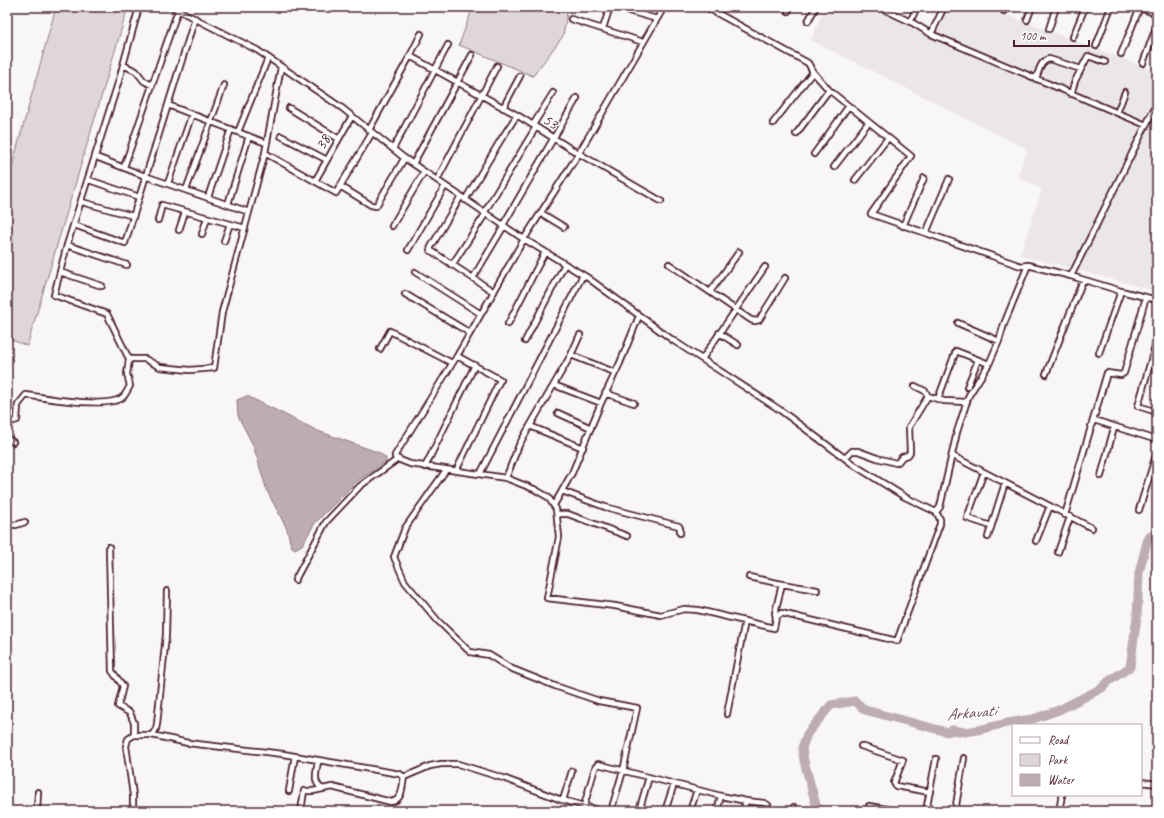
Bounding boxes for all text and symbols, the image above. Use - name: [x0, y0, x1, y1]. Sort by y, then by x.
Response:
- scale bar: [1014, 22, 1089, 48]
- text: 100 m: [1020, 28, 1047, 44]
- street label: 53: [539, 110, 563, 135]
- street label: 38: [311, 130, 336, 154]
- water label: Arkavati: [946, 699, 1001, 725]
- legend: [1012, 724, 1142, 796]
- text: Road: [1048, 732, 1070, 748]
- text: Park: [1048, 752, 1069, 768]
- text: Water: [1048, 772, 1076, 788]

